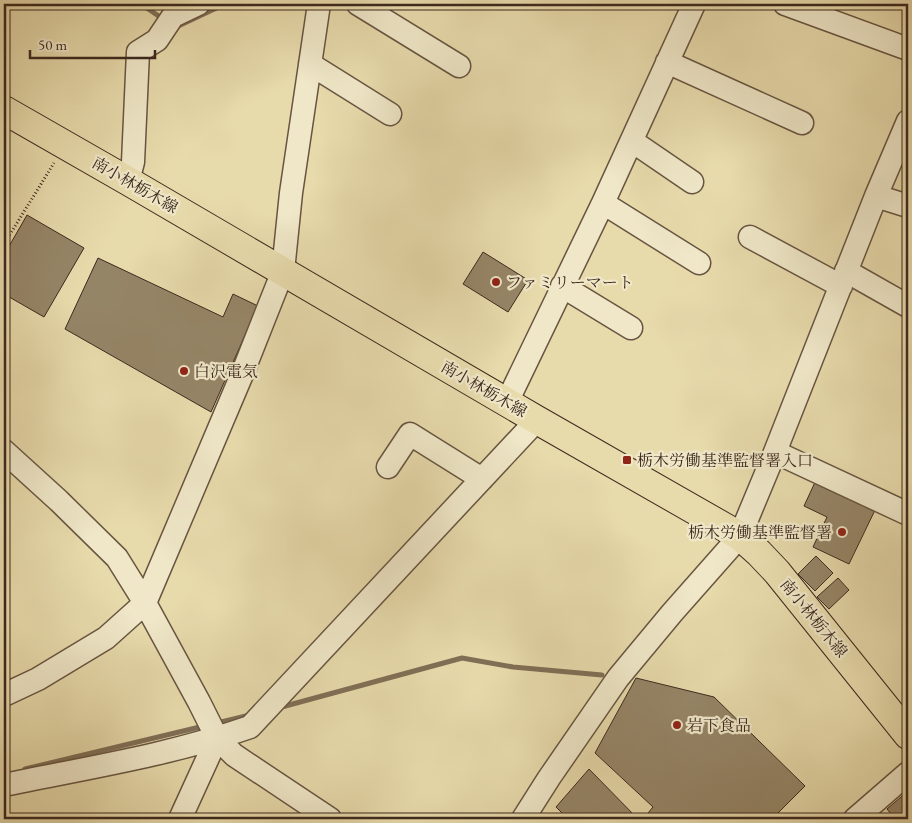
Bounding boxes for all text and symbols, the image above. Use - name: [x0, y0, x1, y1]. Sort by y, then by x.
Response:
- scale bar: [30, 28, 155, 60]
- text: 50 m: [38, 35, 67, 54]
- street label: 南小林栃木線: [88, 152, 182, 218]
- place label: ファミリーマート: [506, 272, 634, 293]
- marker: ファミリーマート: [490, 276, 502, 288]
- street label: 南小林栃木線: [437, 356, 531, 422]
- place label: 白沢電気: [194, 361, 258, 382]
- marker: 白沢電気: [178, 365, 190, 377]
- place label: 栃木労働基準監督署入口: [637, 450, 813, 471]
- marker: 栃木労働基準監督署入口: [621, 454, 633, 466]
- place label: 栃木労働基準監督署: [688, 522, 832, 543]
- marker: 栃木労働基準監督署: [836, 526, 848, 538]
- street label: 南小林栃木線: [776, 574, 852, 662]
- place label: 岩下食品: [687, 715, 751, 736]
- marker: 岩下食品: [671, 719, 683, 731]

